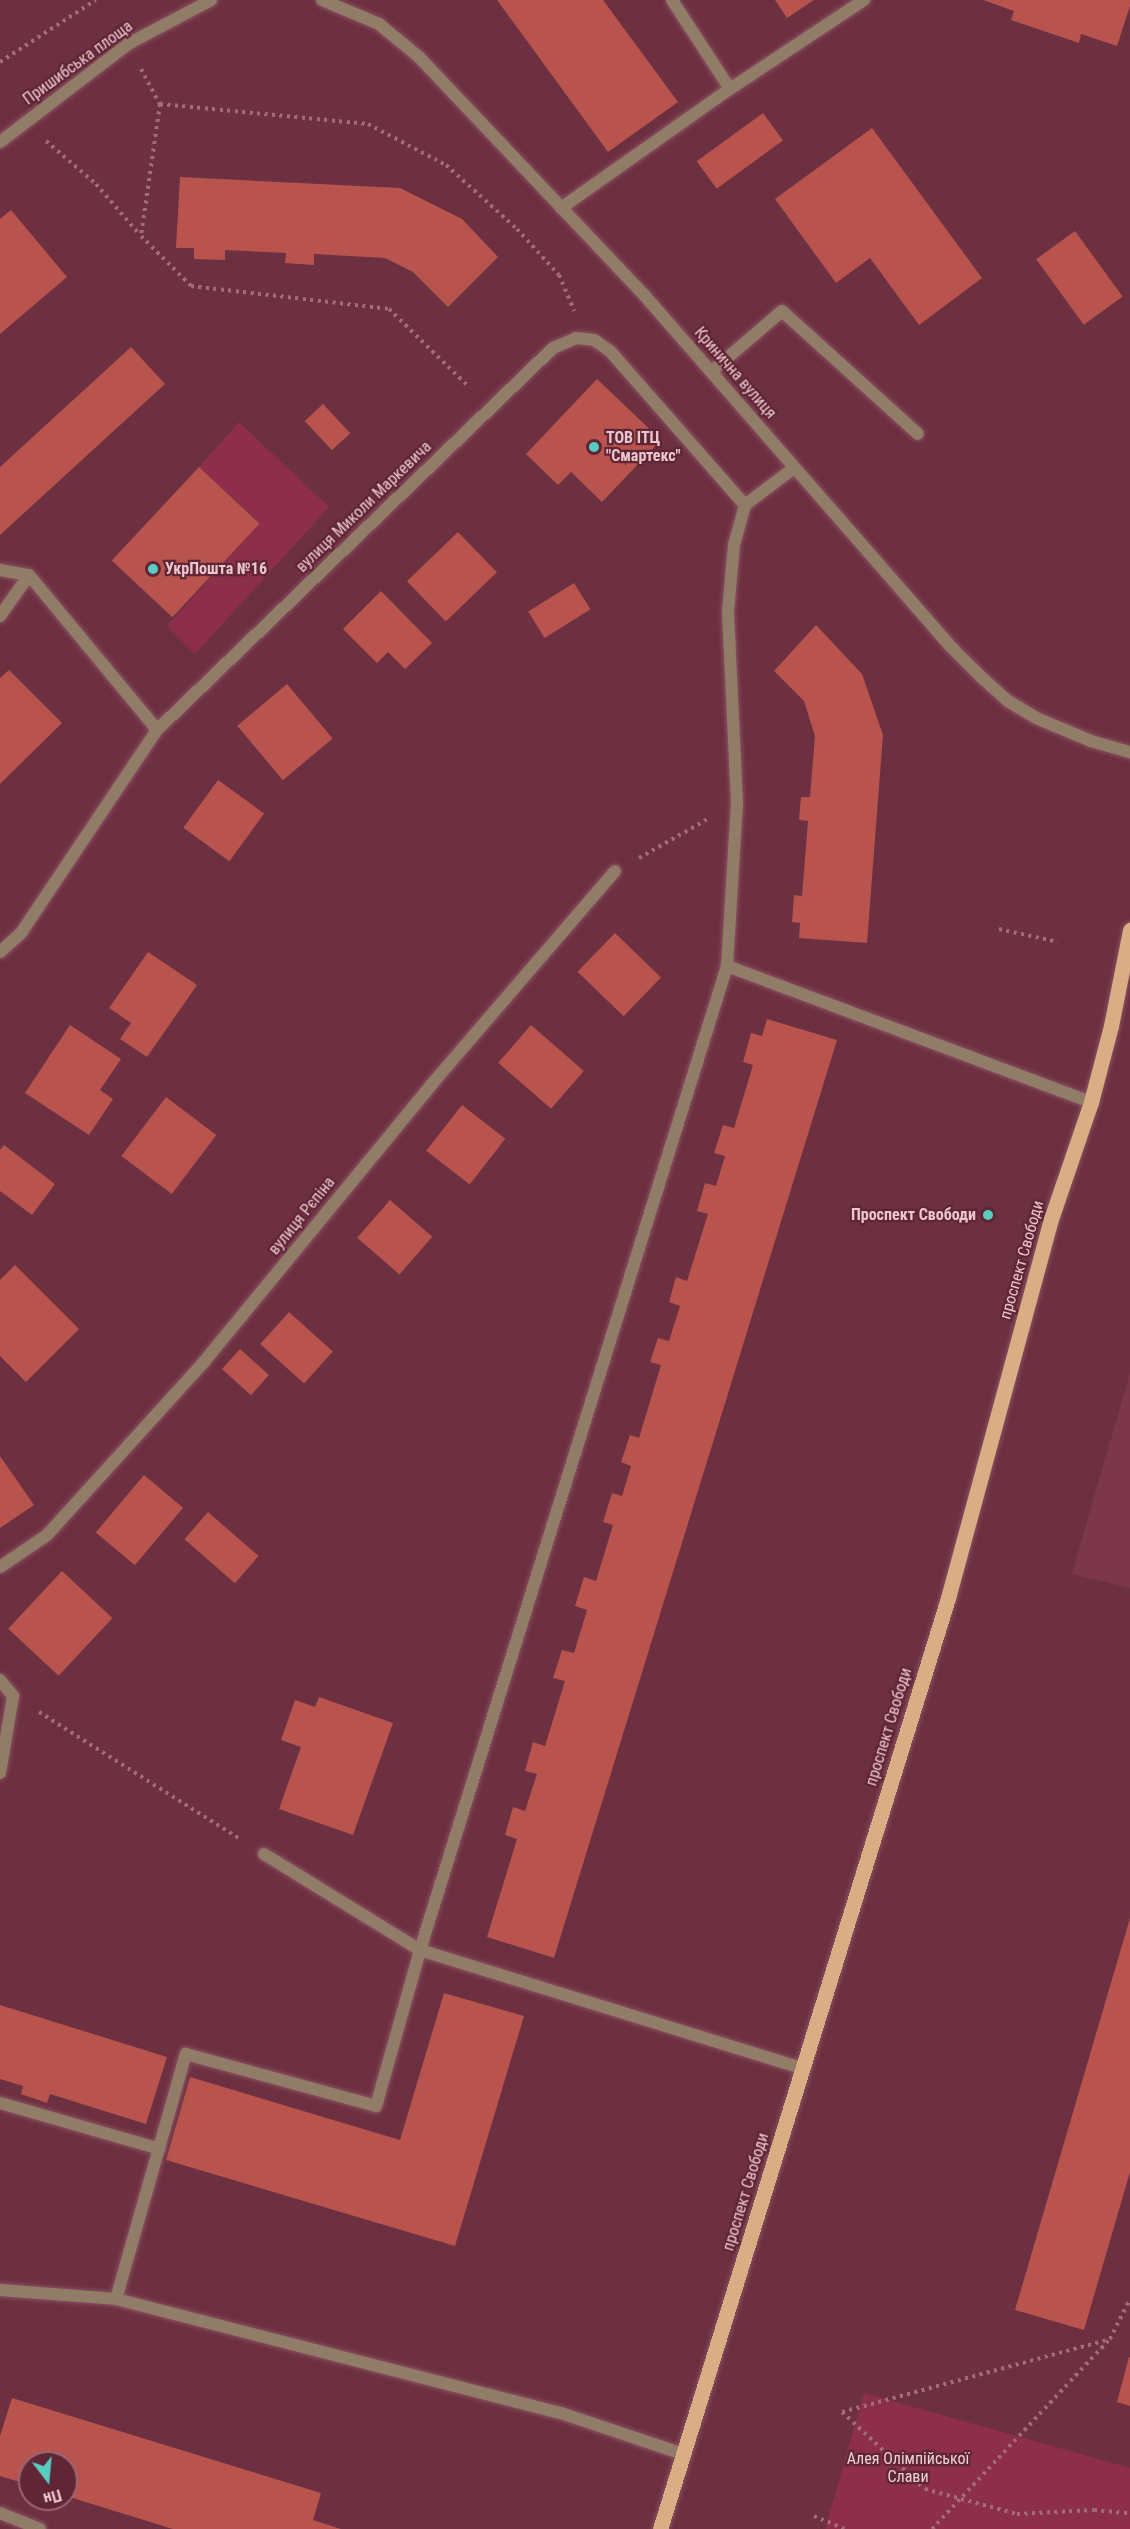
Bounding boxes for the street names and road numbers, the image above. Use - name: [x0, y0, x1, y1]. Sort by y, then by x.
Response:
- street label: Пришибська площа: [19, 17, 137, 109]
- street label: Кринична вулиця: [690, 323, 780, 423]
- street label: вулиця Миколи Маркевича: [292, 437, 436, 577]
- street label: вулиця Рєпіна: [265, 1173, 339, 1259]
- street label: проспект Свободи: [996, 1199, 1048, 1321]
- street label: проспект Свободи: [862, 1666, 916, 1788]
- street label: проспект Свободи: [719, 2131, 773, 2253]

